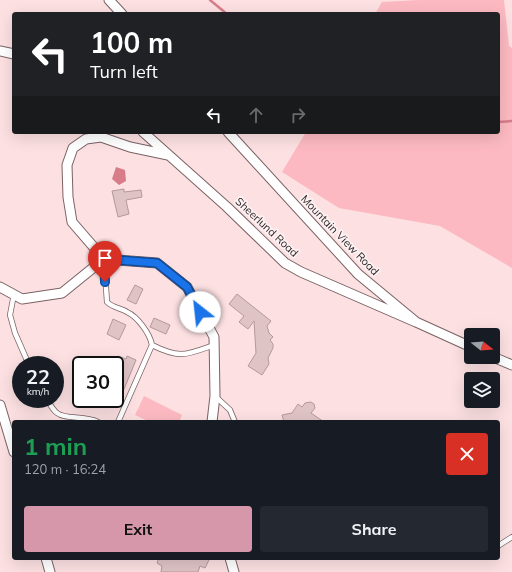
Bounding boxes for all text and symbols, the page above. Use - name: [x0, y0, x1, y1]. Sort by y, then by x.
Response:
- text: 100 m: [90, 25, 173, 60]
- icon: left: [24, 28, 76, 80]
- text: Turn left: [90, 60, 158, 83]
- icon: left: [203, 104, 225, 126]
- icon: ahead: [245, 104, 267, 126]
- icon: right: [287, 104, 309, 126]
- street label: Mountain View Road: [298, 192, 382, 278]
- street label: Sheerlund Road: [233, 194, 301, 260]
- pin: [88, 241, 122, 282]
- icon: arrive: [94, 247, 116, 269]
- position arrow: [179, 291, 221, 333]
- north arrow: [464, 328, 500, 364]
- map controls: [464, 328, 500, 408]
- speed limit sign: 30: [72, 356, 124, 408]
- text: 22: [26, 364, 50, 389]
- button: layers: [464, 372, 500, 408]
- text: km/h: [27, 385, 49, 398]
- text: 1 min: [24, 431, 87, 461]
- button: close: [446, 433, 488, 475]
- text: 120 m · 16:24: [24, 461, 106, 477]
- button: Exit: [24, 506, 252, 552]
- button: Share: [260, 506, 488, 552]

